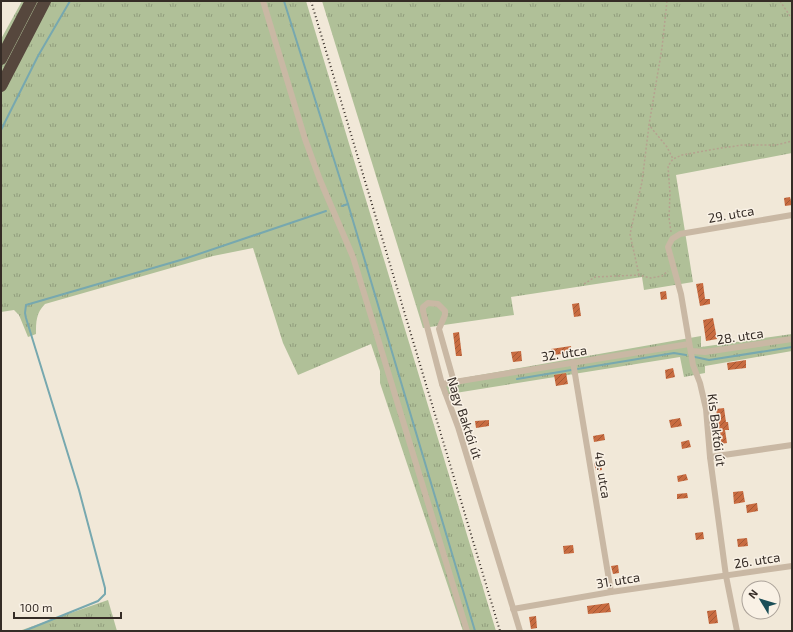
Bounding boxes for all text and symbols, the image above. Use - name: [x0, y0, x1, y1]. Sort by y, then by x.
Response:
- street label: 29. utca: [707, 202, 755, 226]
- street label: 28. utca: [716, 324, 764, 348]
- street label: 32. utca: [540, 341, 588, 365]
- street label: Nagy Baktói út: [444, 375, 486, 461]
- street label: Kis Baktói út: [705, 393, 729, 467]
- street label: 49. utca: [591, 450, 615, 500]
- street label: 26. utca: [733, 548, 781, 572]
- street label: 31. utca: [595, 569, 641, 591]
- north arrow: [741, 580, 781, 620]
- text: N: [745, 586, 760, 601]
- scale bar: [14, 594, 121, 620]
- text: 100 m: [20, 600, 52, 614]

